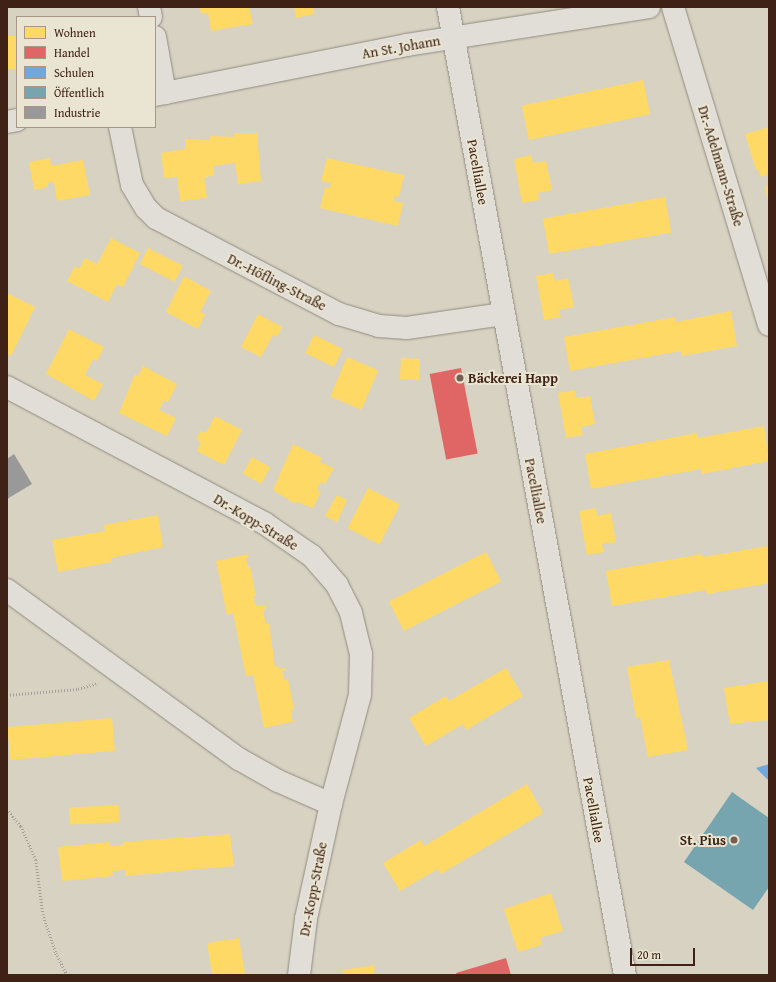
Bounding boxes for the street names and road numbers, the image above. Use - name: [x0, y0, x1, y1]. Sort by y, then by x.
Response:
- street label: An St. Johann: [360, 32, 442, 62]
- street label: Dr.-Adelmann-Straße: [695, 104, 747, 228]
- street label: Pacelliallee: [464, 138, 492, 206]
- street label: Dr.-Höfling-Straße: [225, 250, 329, 314]
- street label: Pacelliallee: [521, 457, 551, 525]
- street label: Dr.-Kopp-Straße: [211, 490, 301, 554]
- street label: Pacelliallee: [580, 776, 608, 844]
- street label: Dr.-Kopp-Straße: [296, 840, 330, 938]

